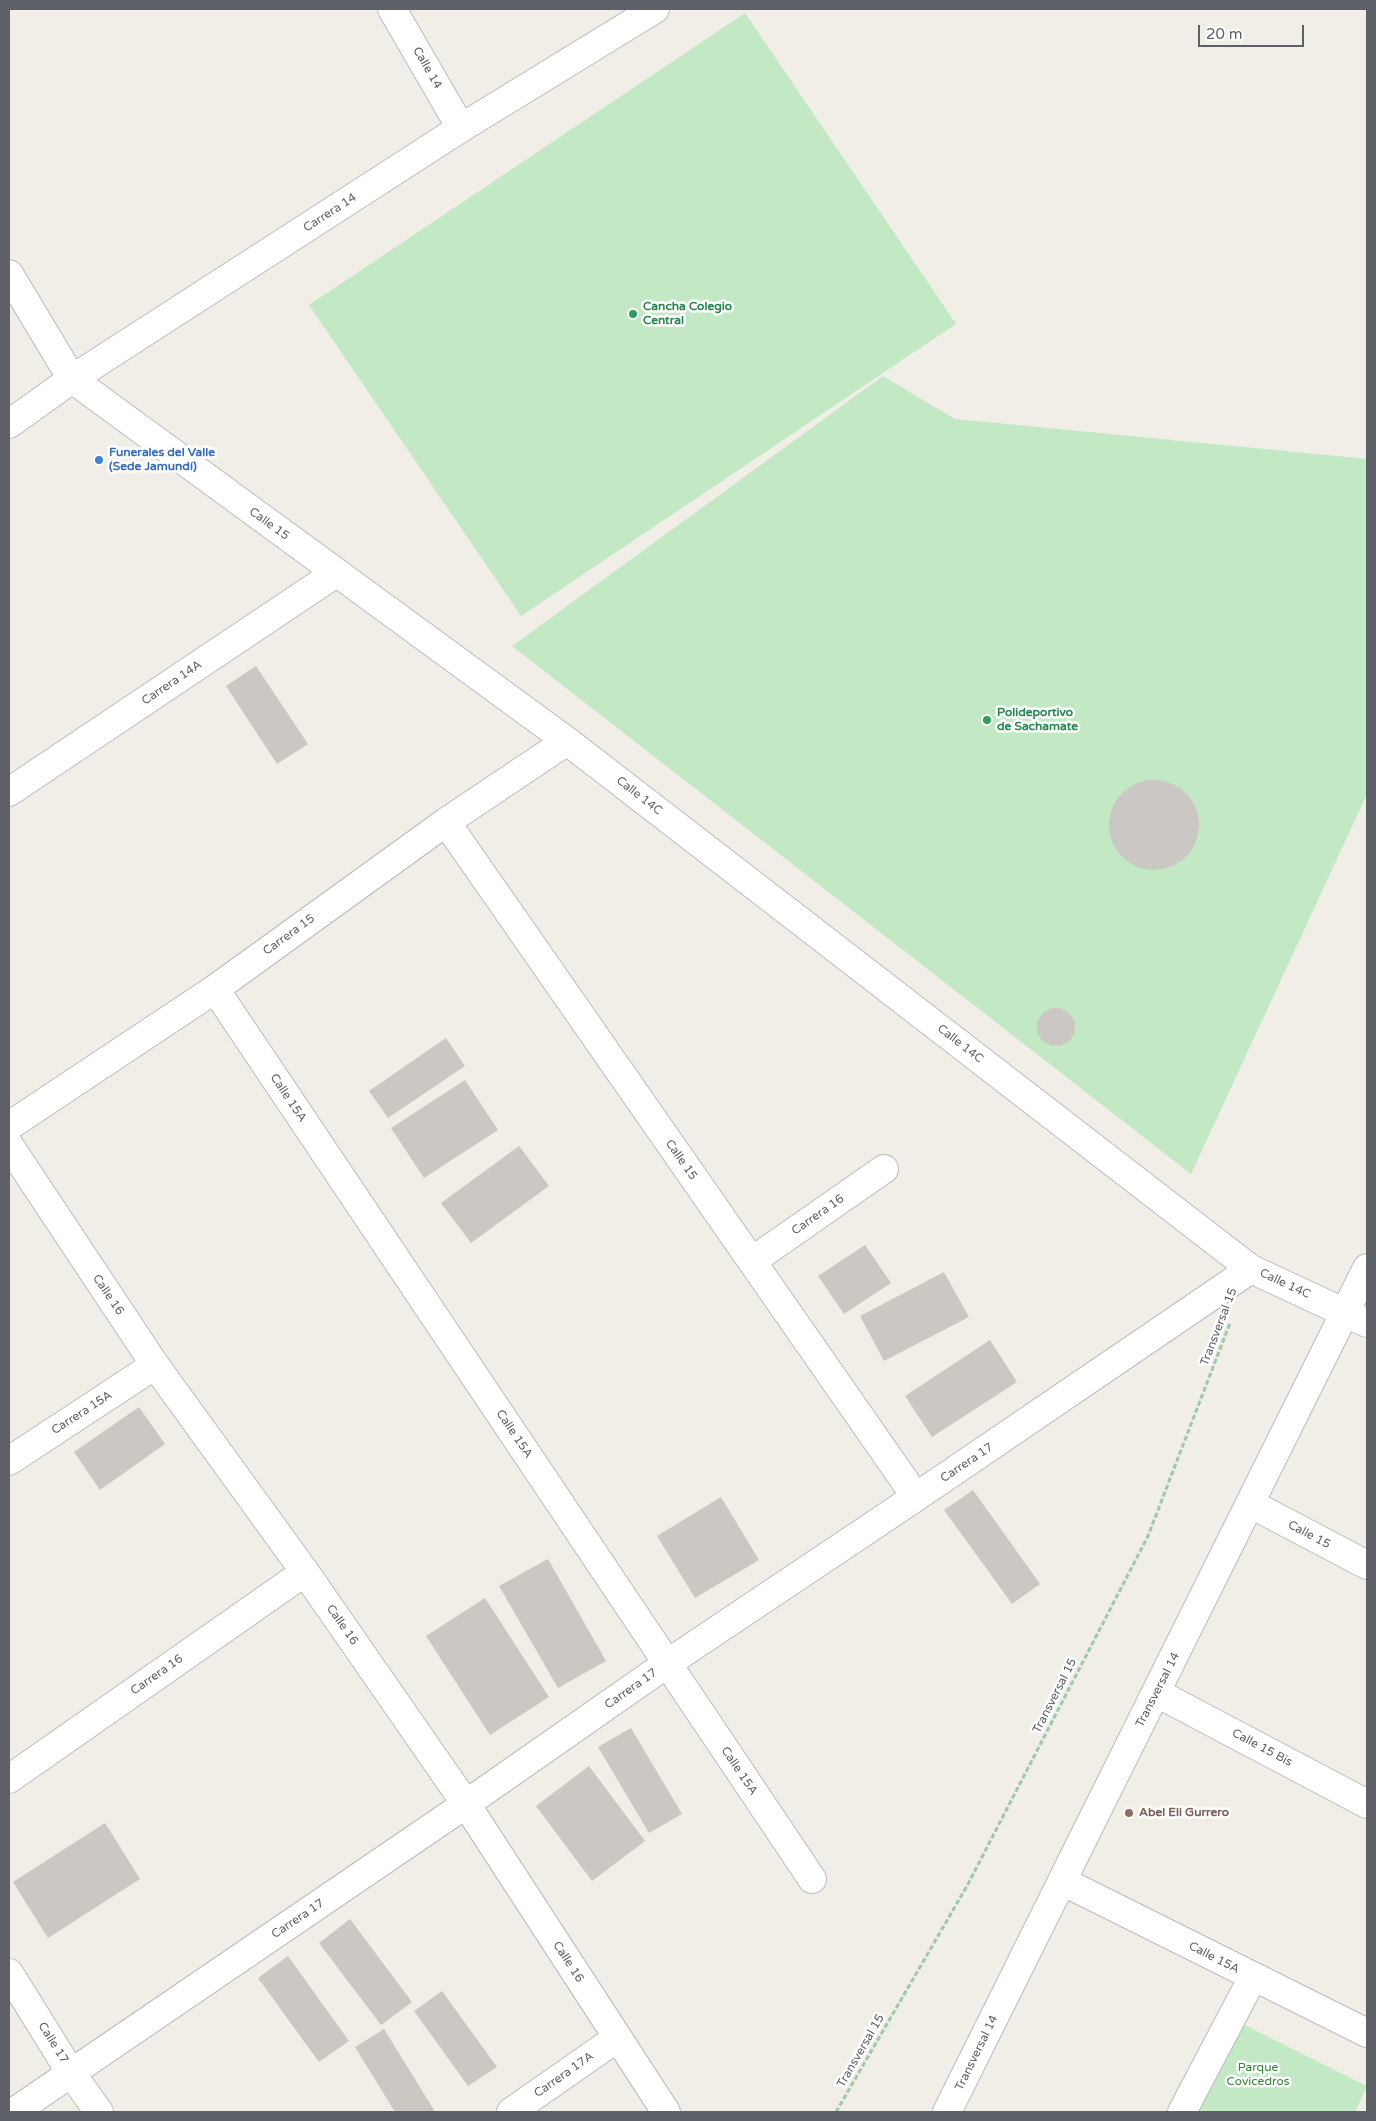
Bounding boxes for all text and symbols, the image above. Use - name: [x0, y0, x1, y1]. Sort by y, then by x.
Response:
- scale bar: [1201, 15, 1307, 47]
- text: 20 m: [1206, 25, 1243, 43]
- street label: Calle 14: [409, 44, 445, 92]
- street label: Carrera 14: [301, 191, 359, 235]
- place label: Cancha Colegio Central: [643, 300, 732, 328]
- marker: Cancha Colegio Central: [627, 308, 639, 320]
- place label: Funerales del Valle (Sede Jamundí): [109, 446, 215, 474]
- marker: Funerales del Valle (Sede Jamundí): [93, 454, 105, 466]
- street label: Calle 15: [246, 505, 292, 543]
- street label: Carrera 14A: [139, 658, 205, 708]
- place label: Polideportivo de Sachamate: [997, 706, 1078, 734]
- marker: Polideportivo de Sachamate: [981, 714, 993, 726]
- street label: Calle 14C: [613, 774, 665, 818]
- street label: Carrera 15: [260, 911, 318, 959]
- street label: Calle 14C: [934, 1022, 986, 1066]
- street label: Calle 15A: [267, 1071, 309, 1125]
- street label: Calle 15: [662, 1137, 700, 1183]
- street label: Carrera 16: [789, 1192, 847, 1238]
- street label: Calle 14C: [1257, 1266, 1313, 1302]
- street label: Calle 16: [89, 1272, 127, 1318]
- street label: Transversal 15: [1198, 1286, 1240, 1368]
- street label: Carrera 15A: [49, 1388, 115, 1438]
- street label: Calle 15A: [493, 1407, 535, 1461]
- street label: Carrera 17: [938, 1440, 996, 1486]
- street label: Calle 15: [1285, 1518, 1333, 1552]
- street label: Calle 16: [323, 1602, 361, 1648]
- street label: Transversal 14: [1133, 1650, 1183, 1730]
- street label: Carrera 16: [128, 1652, 186, 1698]
- street label: Transversal 15: [1030, 1656, 1080, 1736]
- street label: Carrera 17: [602, 1666, 660, 1712]
- street label: Calle 15 Bis: [1229, 1726, 1295, 1770]
- street label: Calle 15A: [718, 1744, 760, 1798]
- place label: Abel Eli Gurrero: [1139, 1806, 1229, 1820]
- marker: Abel Eli Gurrero: [1123, 1807, 1135, 1819]
- street label: Carrera 17: [269, 1896, 327, 1942]
- street label: Calle 16: [549, 1939, 587, 1985]
- street label: Calle 15A: [1186, 1939, 1242, 1977]
- street label: Transversal 15: [834, 2012, 888, 2090]
- street label: Transversal 14: [952, 2013, 1002, 2093]
- street label: Calle 17: [35, 2020, 71, 2066]
- street label: Carrera 17A: [531, 2049, 597, 2101]
- park label: Parque Covicedros: [1227, 2061, 1289, 2089]

